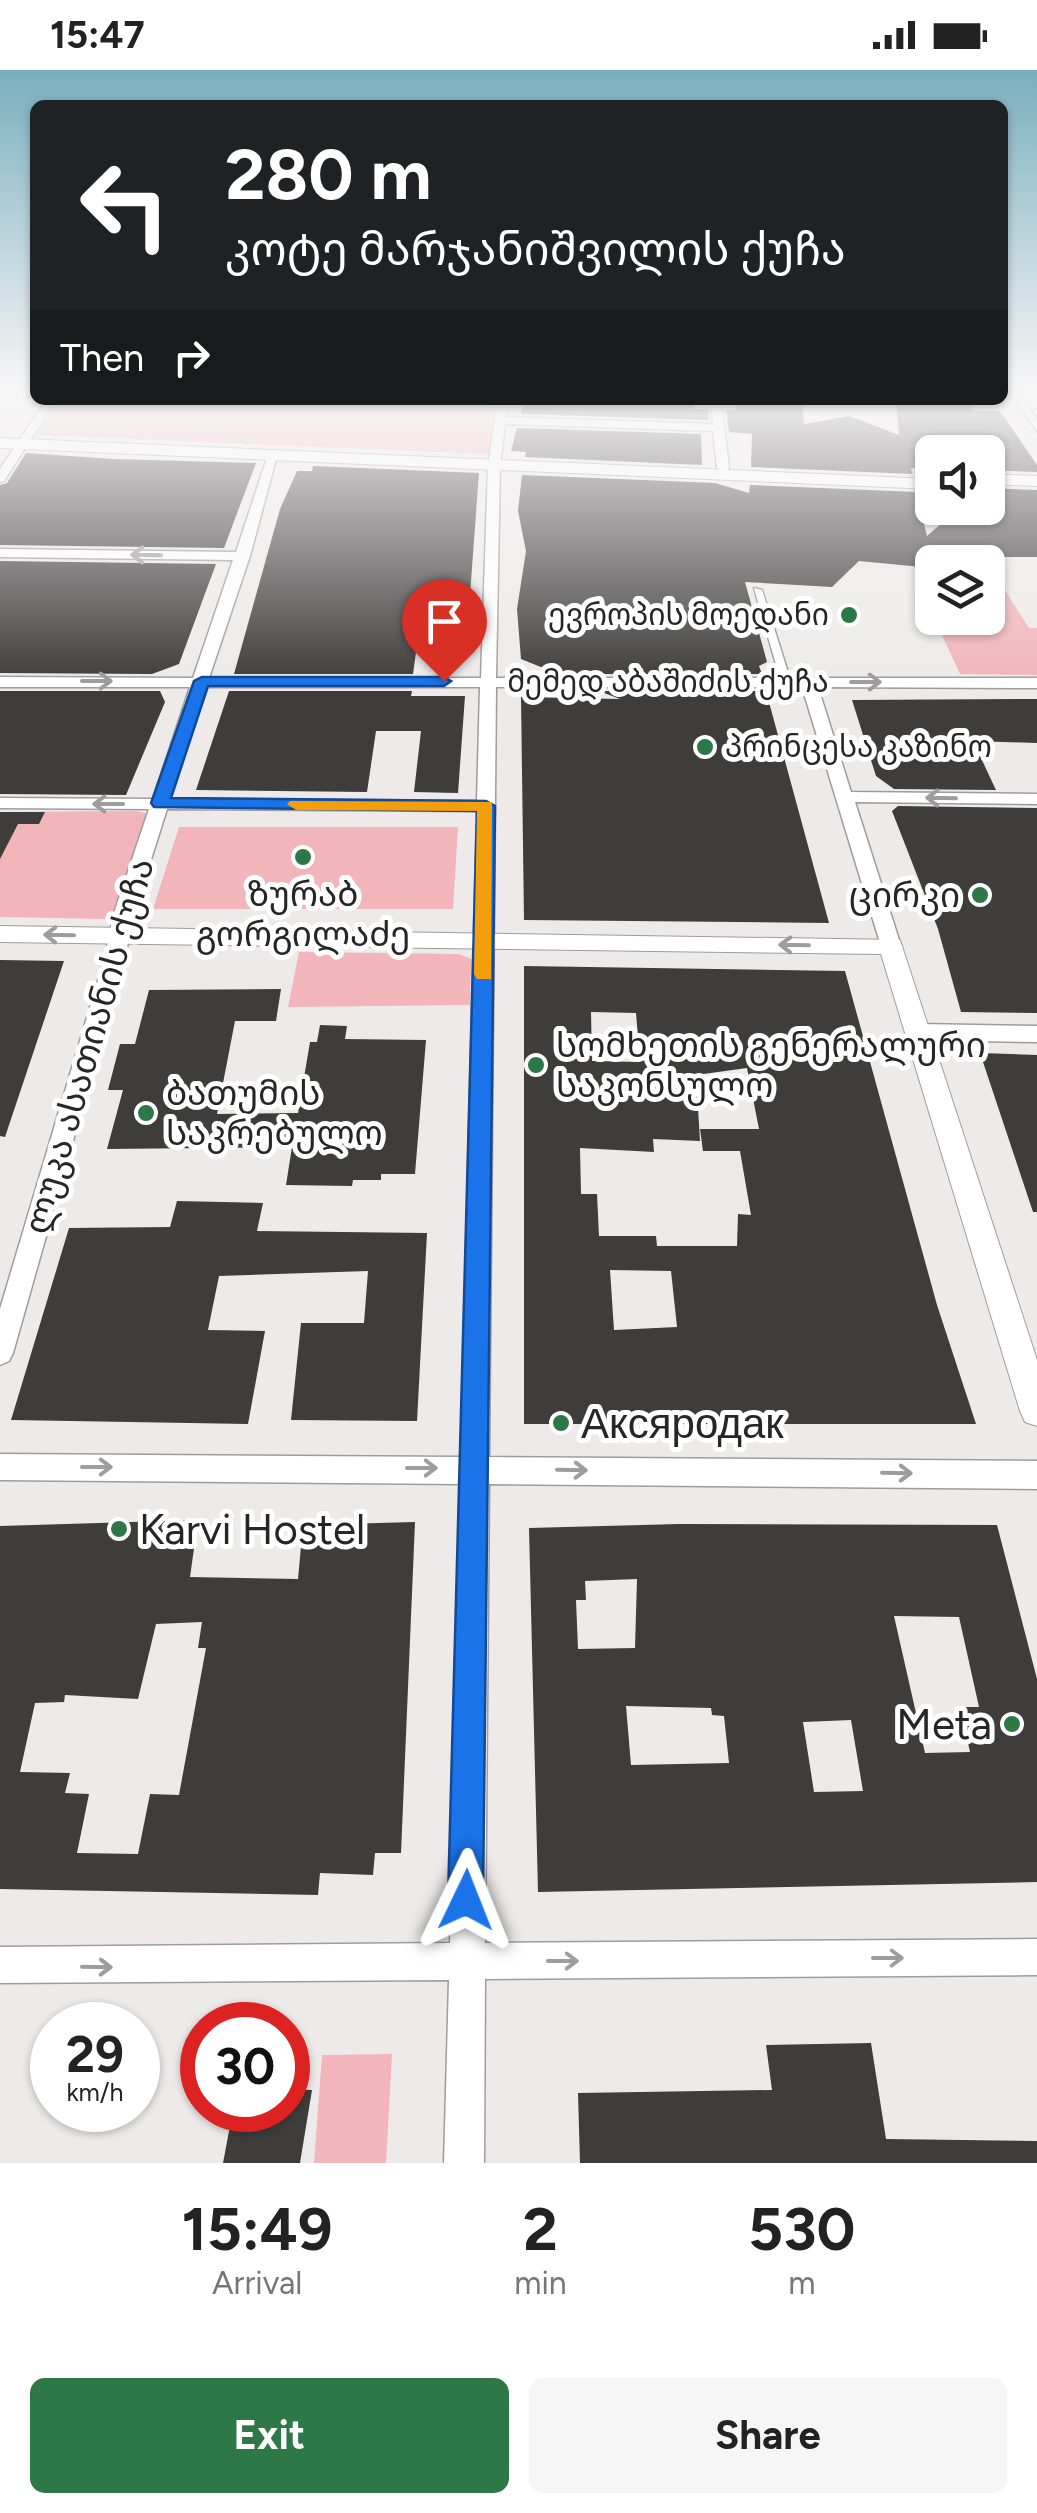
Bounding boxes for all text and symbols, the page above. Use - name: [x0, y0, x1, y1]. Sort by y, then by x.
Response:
- text: 15:47: [50, 12, 145, 58]
- text: 280 m: [225, 132, 431, 217]
- icon: left: [60, 140, 190, 270]
- text: კოტე მარჯანიშვილის ქუჩა: [225, 222, 846, 276]
- icon: right: [164, 330, 219, 385]
- text: Then: [60, 335, 144, 381]
- map controls: [915, 435, 1005, 635]
- button: sound: [915, 435, 1005, 525]
- button: layers: [915, 545, 1005, 635]
- one-way arrow: [130, 546, 162, 564]
- pin: [402, 579, 487, 682]
- icon: arrive: [417, 594, 472, 649]
- place label: ევროპის მოედანი: [548, 596, 829, 633]
- marker: ევროპის მოედანი: [838, 604, 860, 626]
- street label: მემედ აბაშიძის ქუჩა: [507, 663, 829, 700]
- one-way arrow: [80, 672, 113, 690]
- one-way arrow: [850, 672, 882, 692]
- place label: პრინცესა კაზინო: [725, 728, 992, 765]
- marker: პრინცესა კაზინო: [694, 736, 716, 758]
- one-way arrow: [925, 788, 958, 808]
- one-way arrow: [93, 794, 125, 813]
- marker: ზურაბ გორგილაძე: [292, 846, 314, 868]
- street label: ლუკა ასათიანის ქუჩა: [15, 853, 163, 1239]
- place label: ზურაბ გორგილაძე: [196, 873, 410, 955]
- place label: ცირკი: [849, 874, 960, 916]
- marker: ცირკი: [969, 884, 991, 906]
- one-way arrow: [44, 926, 76, 944]
- one-way arrow: [778, 936, 810, 954]
- place label: სომხეთის გენერალური საკონსულო: [556, 1024, 986, 1106]
- marker: სომხეთის გენერალური საკონსულო: [525, 1054, 547, 1076]
- place label: ბათუმის საკრებულო: [166, 1072, 383, 1154]
- marker: ბათუმის საკრებულო: [135, 1102, 157, 1124]
- place label: Аксяродак: [581, 1398, 784, 1449]
- marker: Аксяродак: [550, 1412, 572, 1434]
- one-way arrow: [80, 1458, 113, 1476]
- one-way arrow: [406, 1458, 438, 1478]
- one-way arrow: [555, 1460, 587, 1479]
- one-way arrow: [880, 1464, 912, 1482]
- place label: Karvi Hostel: [139, 1504, 365, 1555]
- marker: Karvi Hostel: [108, 1518, 130, 1540]
- place label: Meta: [896, 1699, 992, 1750]
- marker: Meta: [1001, 1713, 1023, 1735]
- position arrow: [414, 1848, 518, 1952]
- one-way arrow: [870, 1948, 903, 1968]
- one-way arrow: [546, 1952, 578, 1970]
- one-way arrow: [80, 1958, 113, 1976]
- speed limit sign: 30: [180, 2002, 310, 2132]
- text: 29: [66, 2024, 124, 2085]
- text: km/h: [66, 2077, 124, 2107]
- text: 15:49: [182, 2193, 333, 2265]
- text: 2: [523, 2193, 558, 2265]
- text: 530: [748, 2193, 855, 2265]
- text: Arrival: [212, 2264, 302, 2302]
- text: min: [514, 2264, 567, 2302]
- text: m: [788, 2264, 815, 2302]
- button: Exit: [30, 2378, 509, 2493]
- button: Share: [529, 2378, 1007, 2493]

